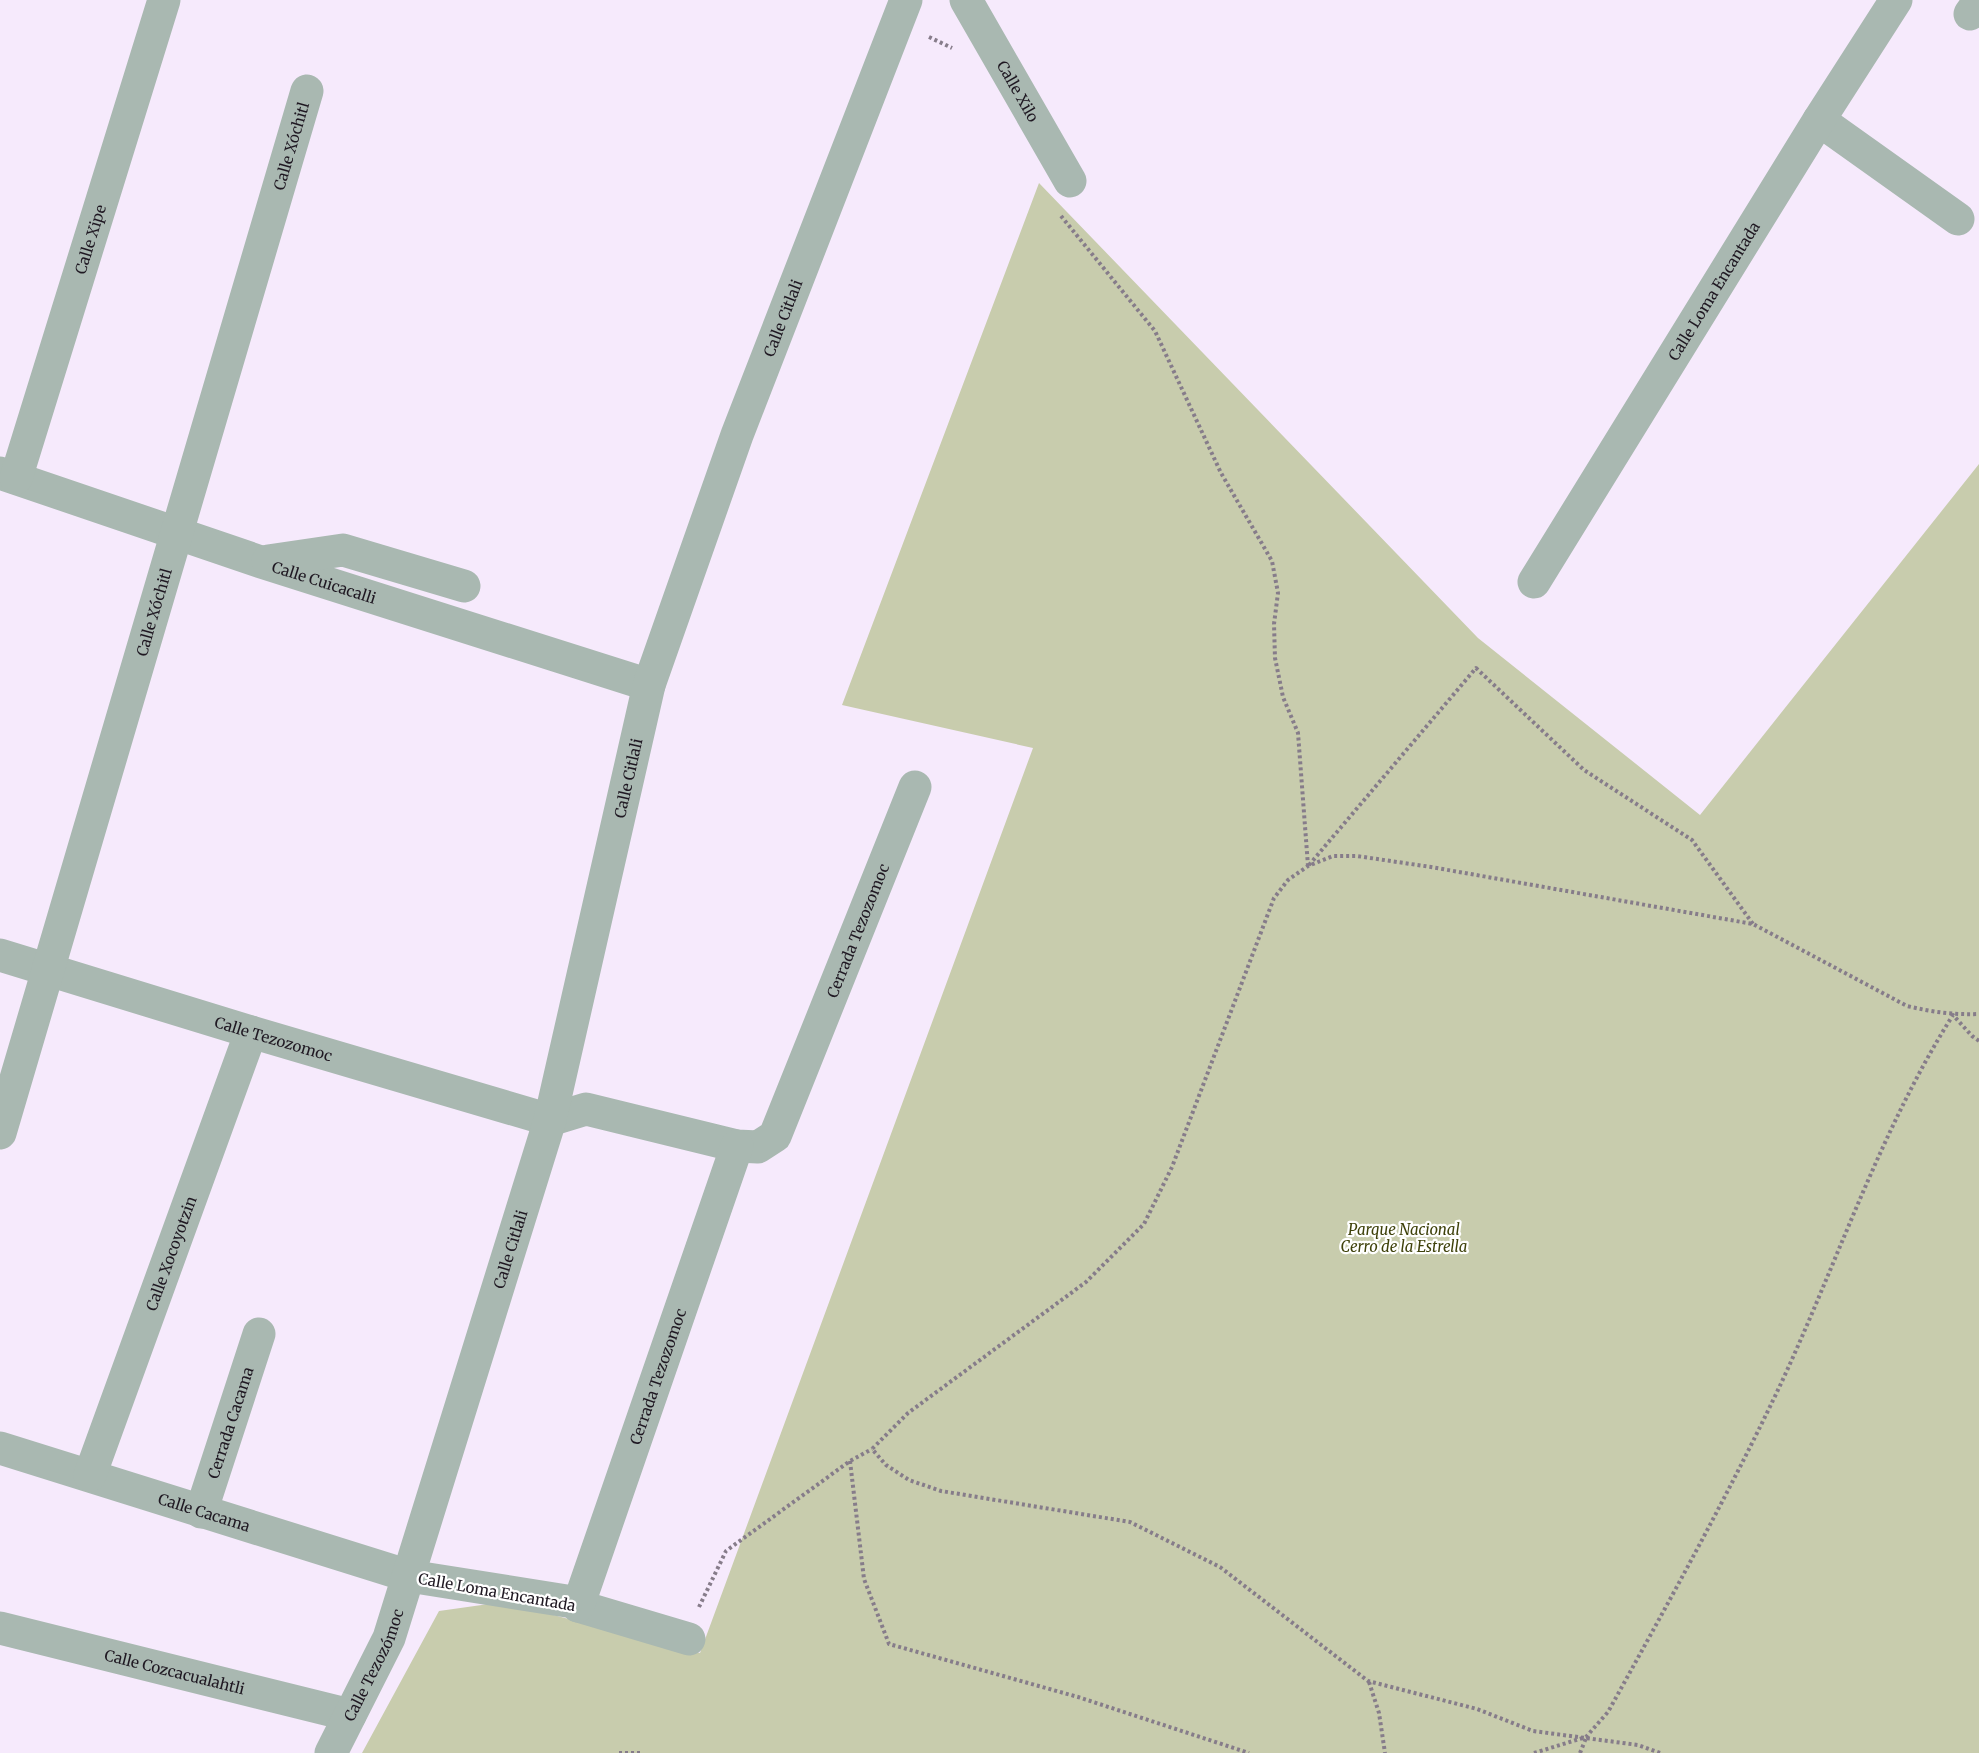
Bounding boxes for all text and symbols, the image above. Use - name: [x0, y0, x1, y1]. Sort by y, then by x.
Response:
- street label: Calle Xilo: [993, 57, 1044, 125]
- street label: Calle Xóchitl: [269, 99, 313, 192]
- street label: Calle Xipe: [70, 202, 110, 276]
- street label: Calle Loma Encantada: [1664, 218, 1764, 364]
- street label: Calle Citlali: [759, 277, 806, 359]
- street label: Calle Cuicacalli: [270, 557, 379, 607]
- street label: Calle Xóchitl: [132, 566, 175, 658]
- street label: Calle Citlali: [610, 736, 646, 820]
- street label: Cerrada Tezozomoc: [822, 860, 893, 1000]
- street label: Calle Tezozomoc: [212, 1012, 335, 1065]
- street label: Calle Xocoyotzin: [141, 1193, 200, 1313]
- street label: Calle Citlali: [489, 1207, 531, 1291]
- park label: Parque Nacional Cerro de la Estrella: [1341, 1220, 1467, 1256]
- street label: Cerrada Tezozomoc: [625, 1305, 690, 1447]
- street label: Cerrada Cacama: [203, 1364, 257, 1481]
- street label: Calle Cacama: [156, 1489, 253, 1535]
- street label: Calle Loma Encantada: [417, 1569, 577, 1615]
- street label: Calle Tezozómoc: [339, 1606, 407, 1724]
- street label: Calle Cozcacualahtli: [103, 1645, 247, 1698]

